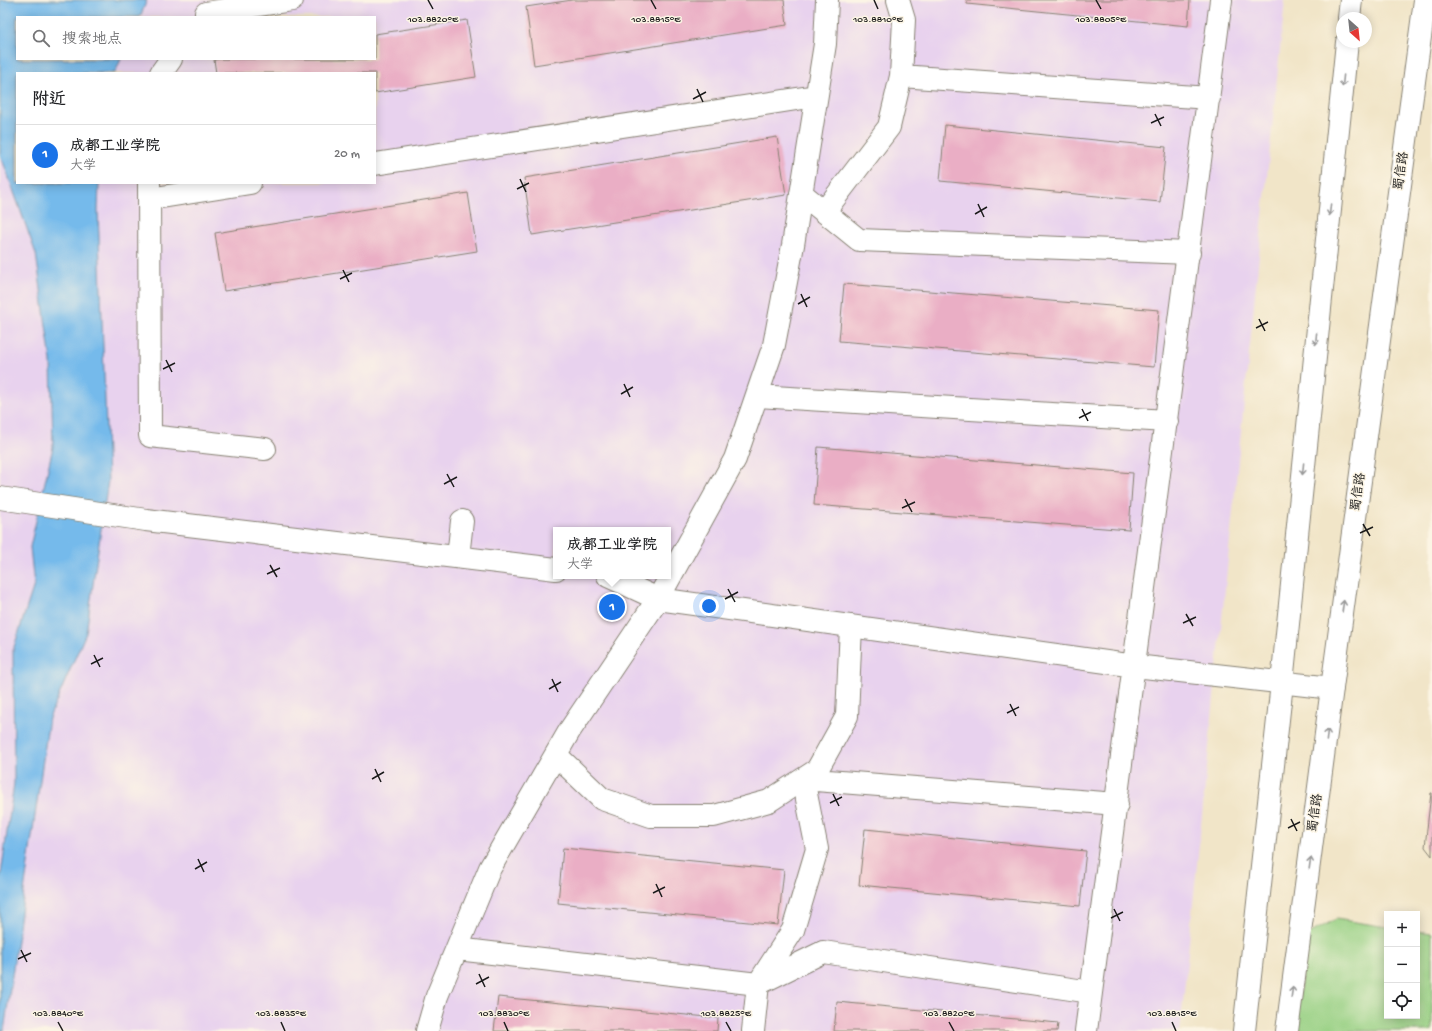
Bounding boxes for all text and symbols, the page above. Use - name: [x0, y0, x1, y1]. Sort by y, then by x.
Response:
- north arrow: [1336, 12, 1372, 48]
- text: 103.8820°E: [407, 14, 459, 26]
- text: 103.8815°E: [630, 14, 681, 26]
- text: 103.8810°E: [852, 14, 903, 26]
- text: 103.8805°E: [1075, 14, 1127, 26]
- search box: [16, 16, 376, 60]
- icon: search: [30, 27, 52, 49]
- text: 搜索地点: [62, 31, 122, 49]
- one-way arrow: [1339, 74, 1346, 87]
- text: 附近: [32, 91, 66, 111]
- text: 成都工业学院: [70, 138, 160, 156]
- text: 1: [42, 147, 48, 162]
- text: 20 m: [334, 147, 360, 162]
- street label: 蜀信路: [1391, 150, 1412, 191]
- text: 大学: [70, 159, 96, 174]
- one-way arrow: [1326, 203, 1333, 216]
- one-way arrow: [1313, 333, 1320, 346]
- one-way arrow: [1300, 462, 1307, 475]
- street label: 蜀信路: [1348, 471, 1369, 512]
- popup: [553, 527, 671, 579]
- text: 成都工业学院: [567, 537, 657, 555]
- text: 大学: [567, 558, 593, 573]
- pin: 1: [599, 592, 625, 622]
- your location: [699, 596, 719, 616]
- one-way arrow: [1339, 600, 1347, 613]
- one-way arrow: [1323, 729, 1330, 742]
- street label: 蜀信路: [1305, 792, 1326, 833]
- one-way arrow: [1306, 857, 1314, 870]
- map controls: [1384, 911, 1420, 1019]
- button: +: [1384, 911, 1420, 947]
- button: −: [1384, 947, 1420, 983]
- button: locate: [1384, 983, 1420, 1019]
- one-way arrow: [1289, 986, 1296, 999]
- text: 103.8840°E: [32, 1008, 84, 1020]
- text: 103.8835°E: [255, 1008, 307, 1020]
- text: 103.8830°E: [478, 1008, 530, 1020]
- text: 103.8825°E: [700, 1008, 752, 1020]
- text: 103.8820°E: [923, 1008, 975, 1020]
- text: 103.8815°E: [1146, 1008, 1197, 1020]

